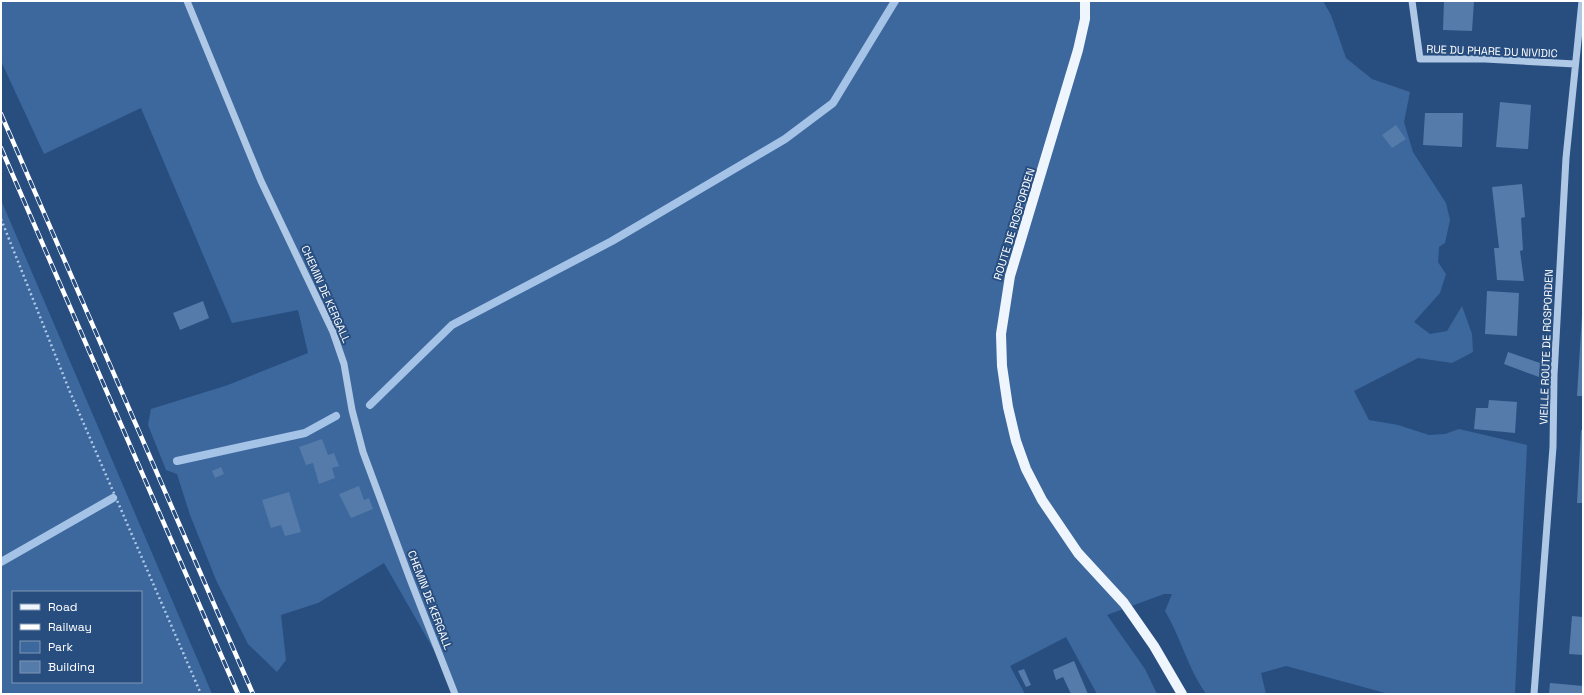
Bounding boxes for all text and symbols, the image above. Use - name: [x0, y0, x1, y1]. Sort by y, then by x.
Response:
- street label: RUE DU PHARE DU NIVIDIC: [1426, 42, 1558, 60]
- street label: ROUTE DE ROSPORDEN: [990, 166, 1038, 282]
- street label: CHEMIN DE KERGALL: [298, 243, 354, 345]
- street label: VIEILLE ROUTE DE ROSPORDEN: [1536, 269, 1556, 425]
- street label: CHEMIN DE KERGALL: [405, 548, 455, 652]
- legend: [12, 591, 142, 683]
- text: Road: [48, 599, 77, 615]
- text: Railway: [48, 619, 92, 635]
- text: Park: [48, 639, 73, 655]
- text: Building: [48, 659, 95, 675]

